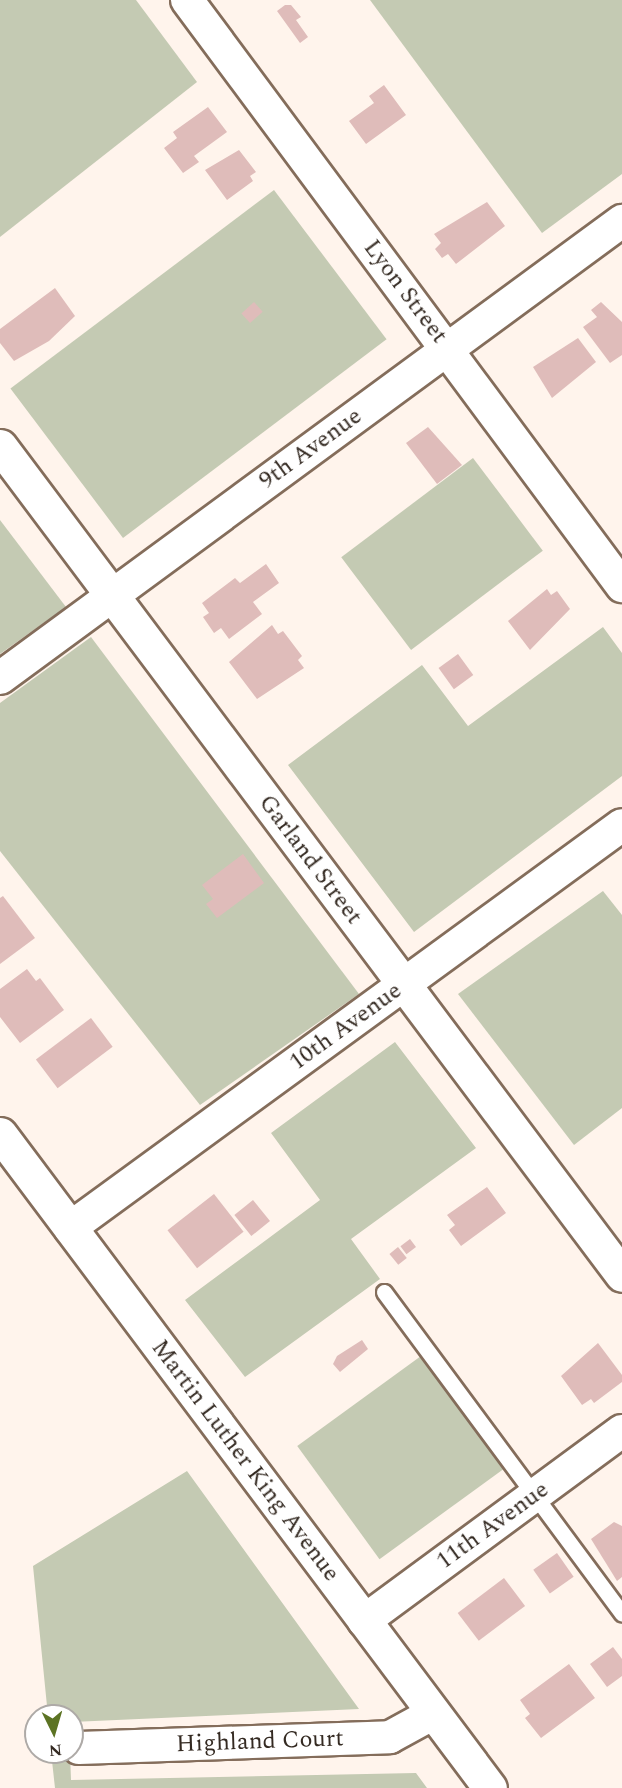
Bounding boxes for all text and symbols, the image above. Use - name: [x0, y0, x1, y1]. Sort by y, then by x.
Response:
- street label: Lyon Street: [357, 234, 453, 350]
- street label: 9th Avenue: [254, 402, 368, 496]
- street label: Garland Street: [252, 790, 368, 930]
- street label: 10th Avenue: [284, 977, 408, 1077]
- street label: Martin Luther King Avenue: [145, 1334, 345, 1588]
- street label: 11th Avenue: [431, 1476, 555, 1576]
- north arrow: [24, 1704, 84, 1764]
- street label: Highland Court: [176, 1725, 344, 1759]
- text: N: [48, 1737, 63, 1762]

